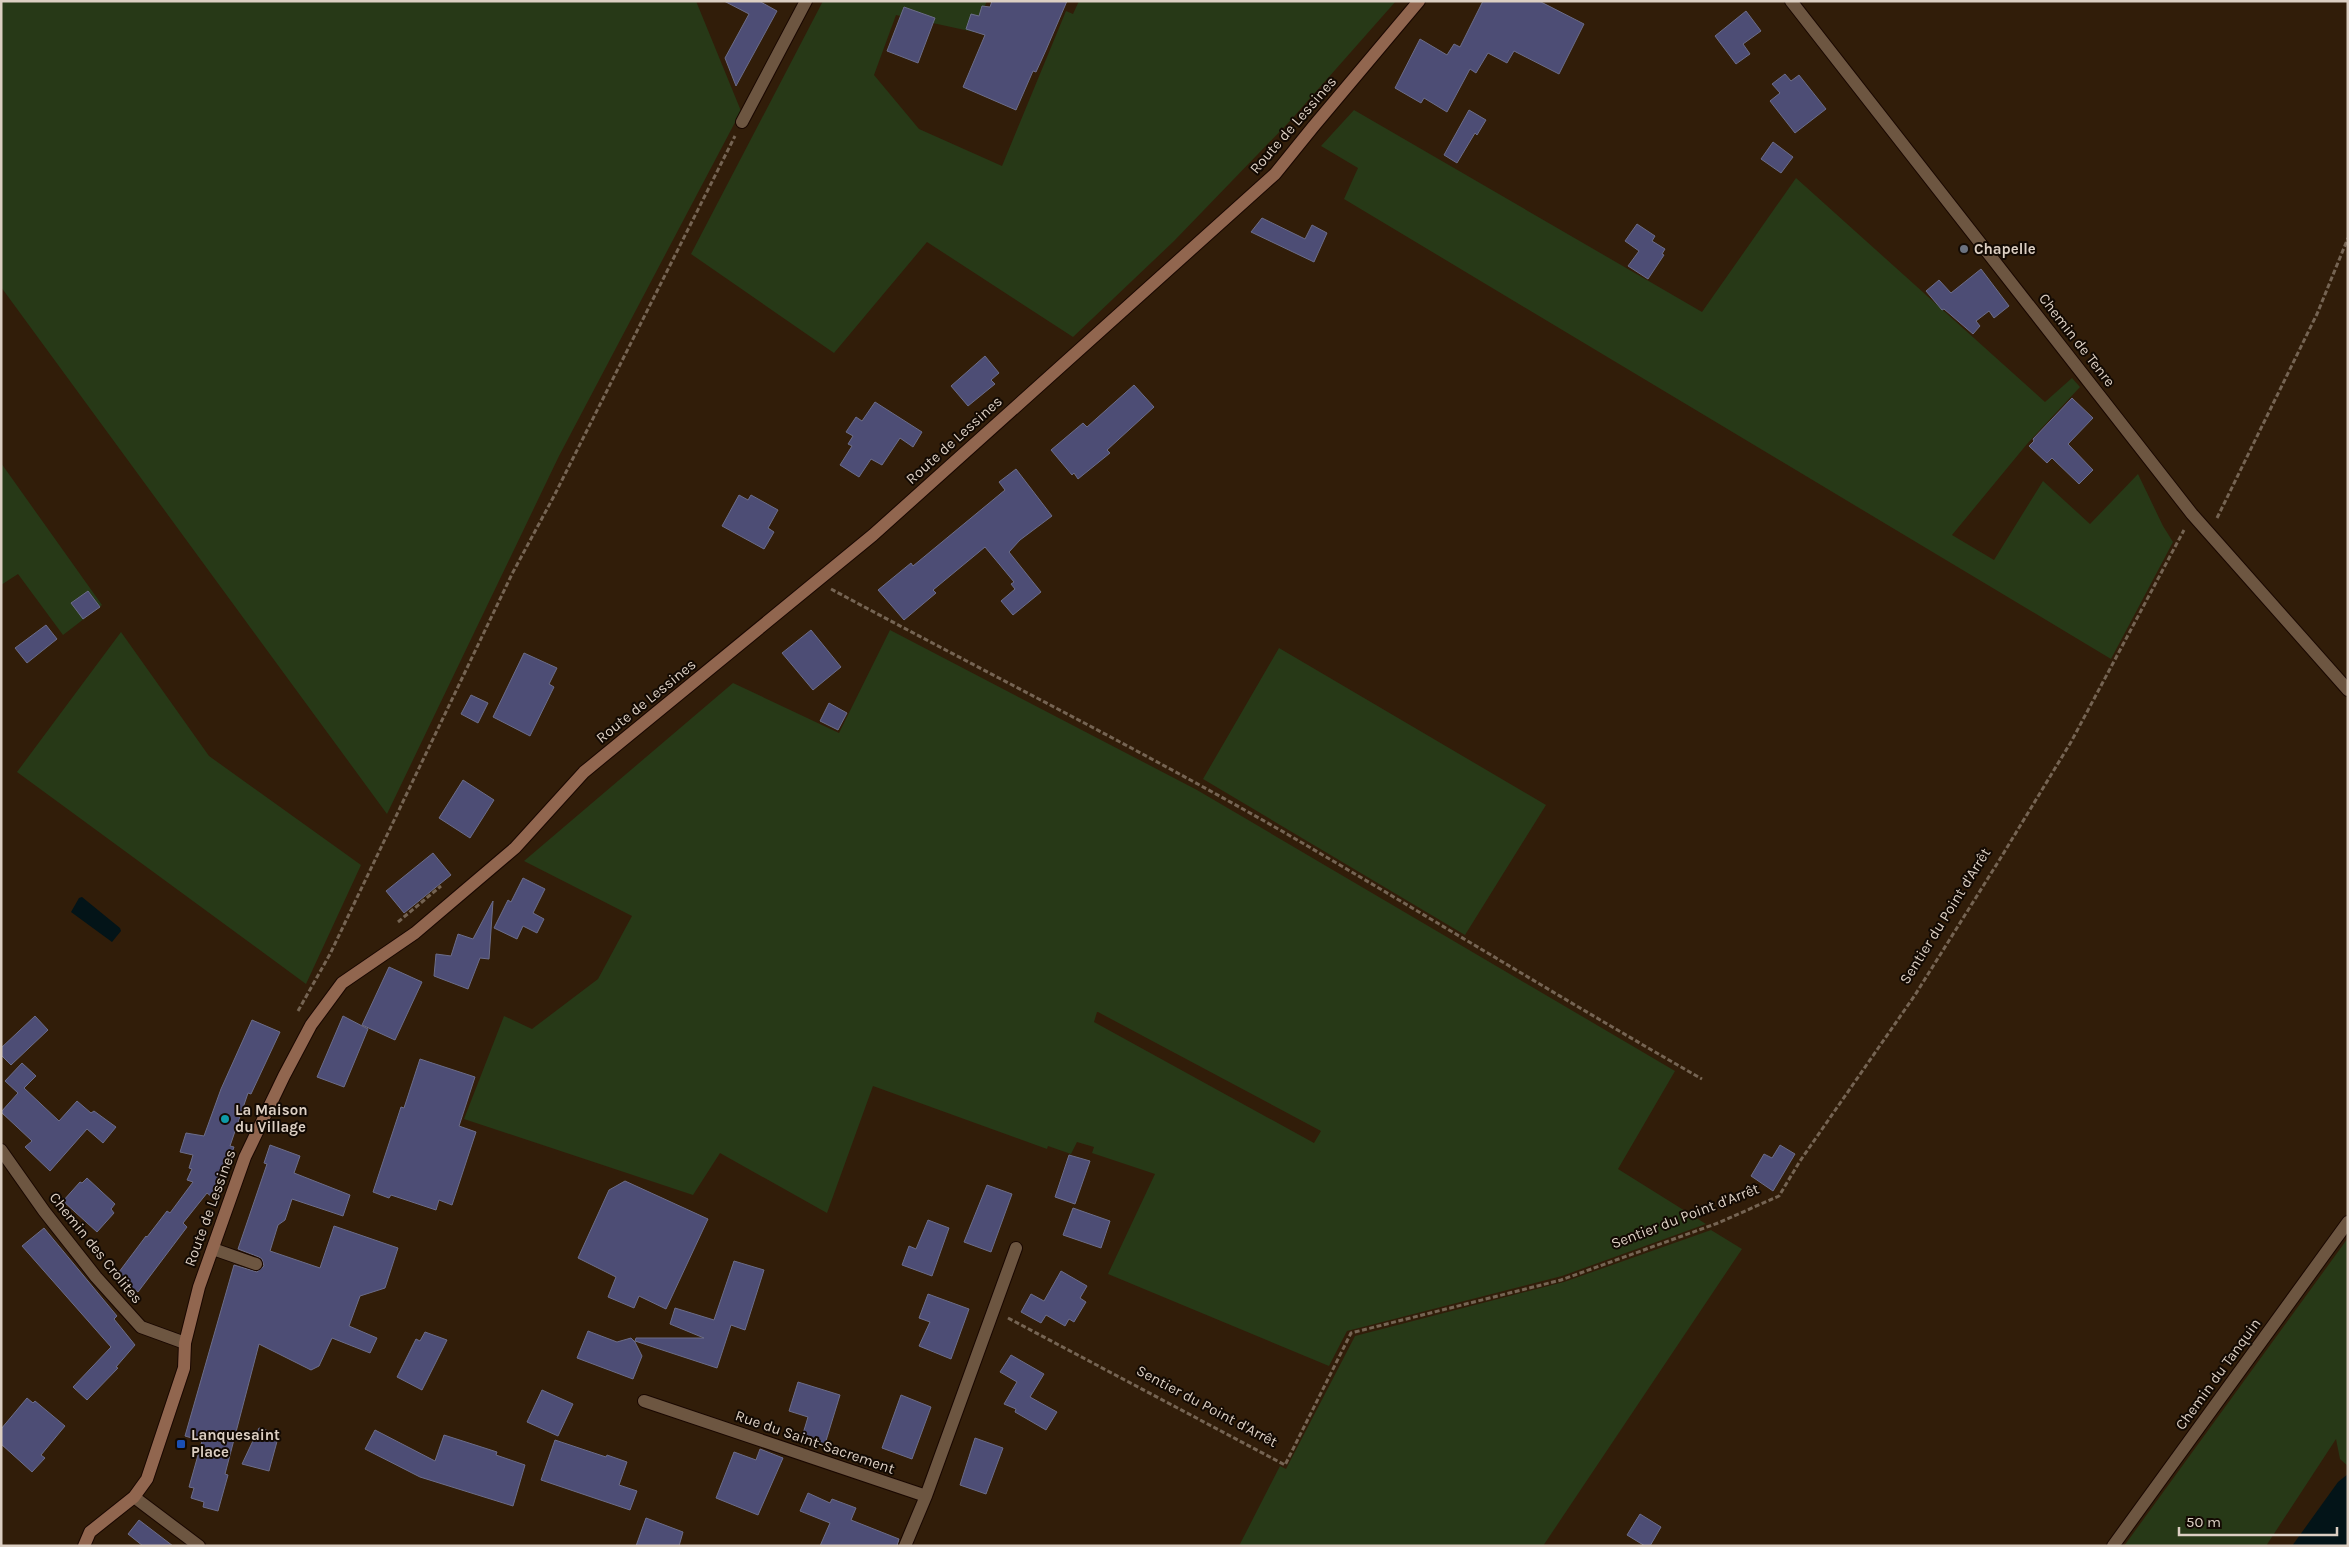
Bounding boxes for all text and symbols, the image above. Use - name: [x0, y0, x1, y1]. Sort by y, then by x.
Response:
- street label: Route de Lessines: [1246, 73, 1340, 177]
- place label: Chapelle: [1974, 240, 2036, 258]
- marker: Chapelle: [1958, 243, 1970, 255]
- street label: Chemin de Tenre: [2035, 290, 2119, 390]
- street label: Route de Lessines: [902, 392, 1006, 488]
- street label: Route de Lessines: [592, 655, 700, 747]
- street label: Sentier du Point d'Arrêt: [1896, 844, 1994, 987]
- place label: La Maison du Village: [235, 1101, 308, 1136]
- marker: La Maison du Village: [219, 1113, 231, 1125]
- street label: Route de Lessines: [180, 1147, 240, 1269]
- street label: Sentier du Point d'Arrêt: [1608, 1179, 1762, 1253]
- street label: Chemin des Crolites: [46, 1189, 146, 1307]
- street label: Chemin du Tanquin: [2171, 1315, 2265, 1433]
- street label: Sentier du Point d'Arrêt: [1133, 1361, 1281, 1451]
- street label: Rue du Saint-Sacrement: [733, 1406, 897, 1478]
- place label: Lanquesaint Place: [191, 1426, 280, 1461]
- marker: Lanquesaint Place: [175, 1438, 187, 1450]
- scale bar: [2179, 1504, 2336, 1536]
- text: 50 m: [2186, 1513, 2221, 1531]

